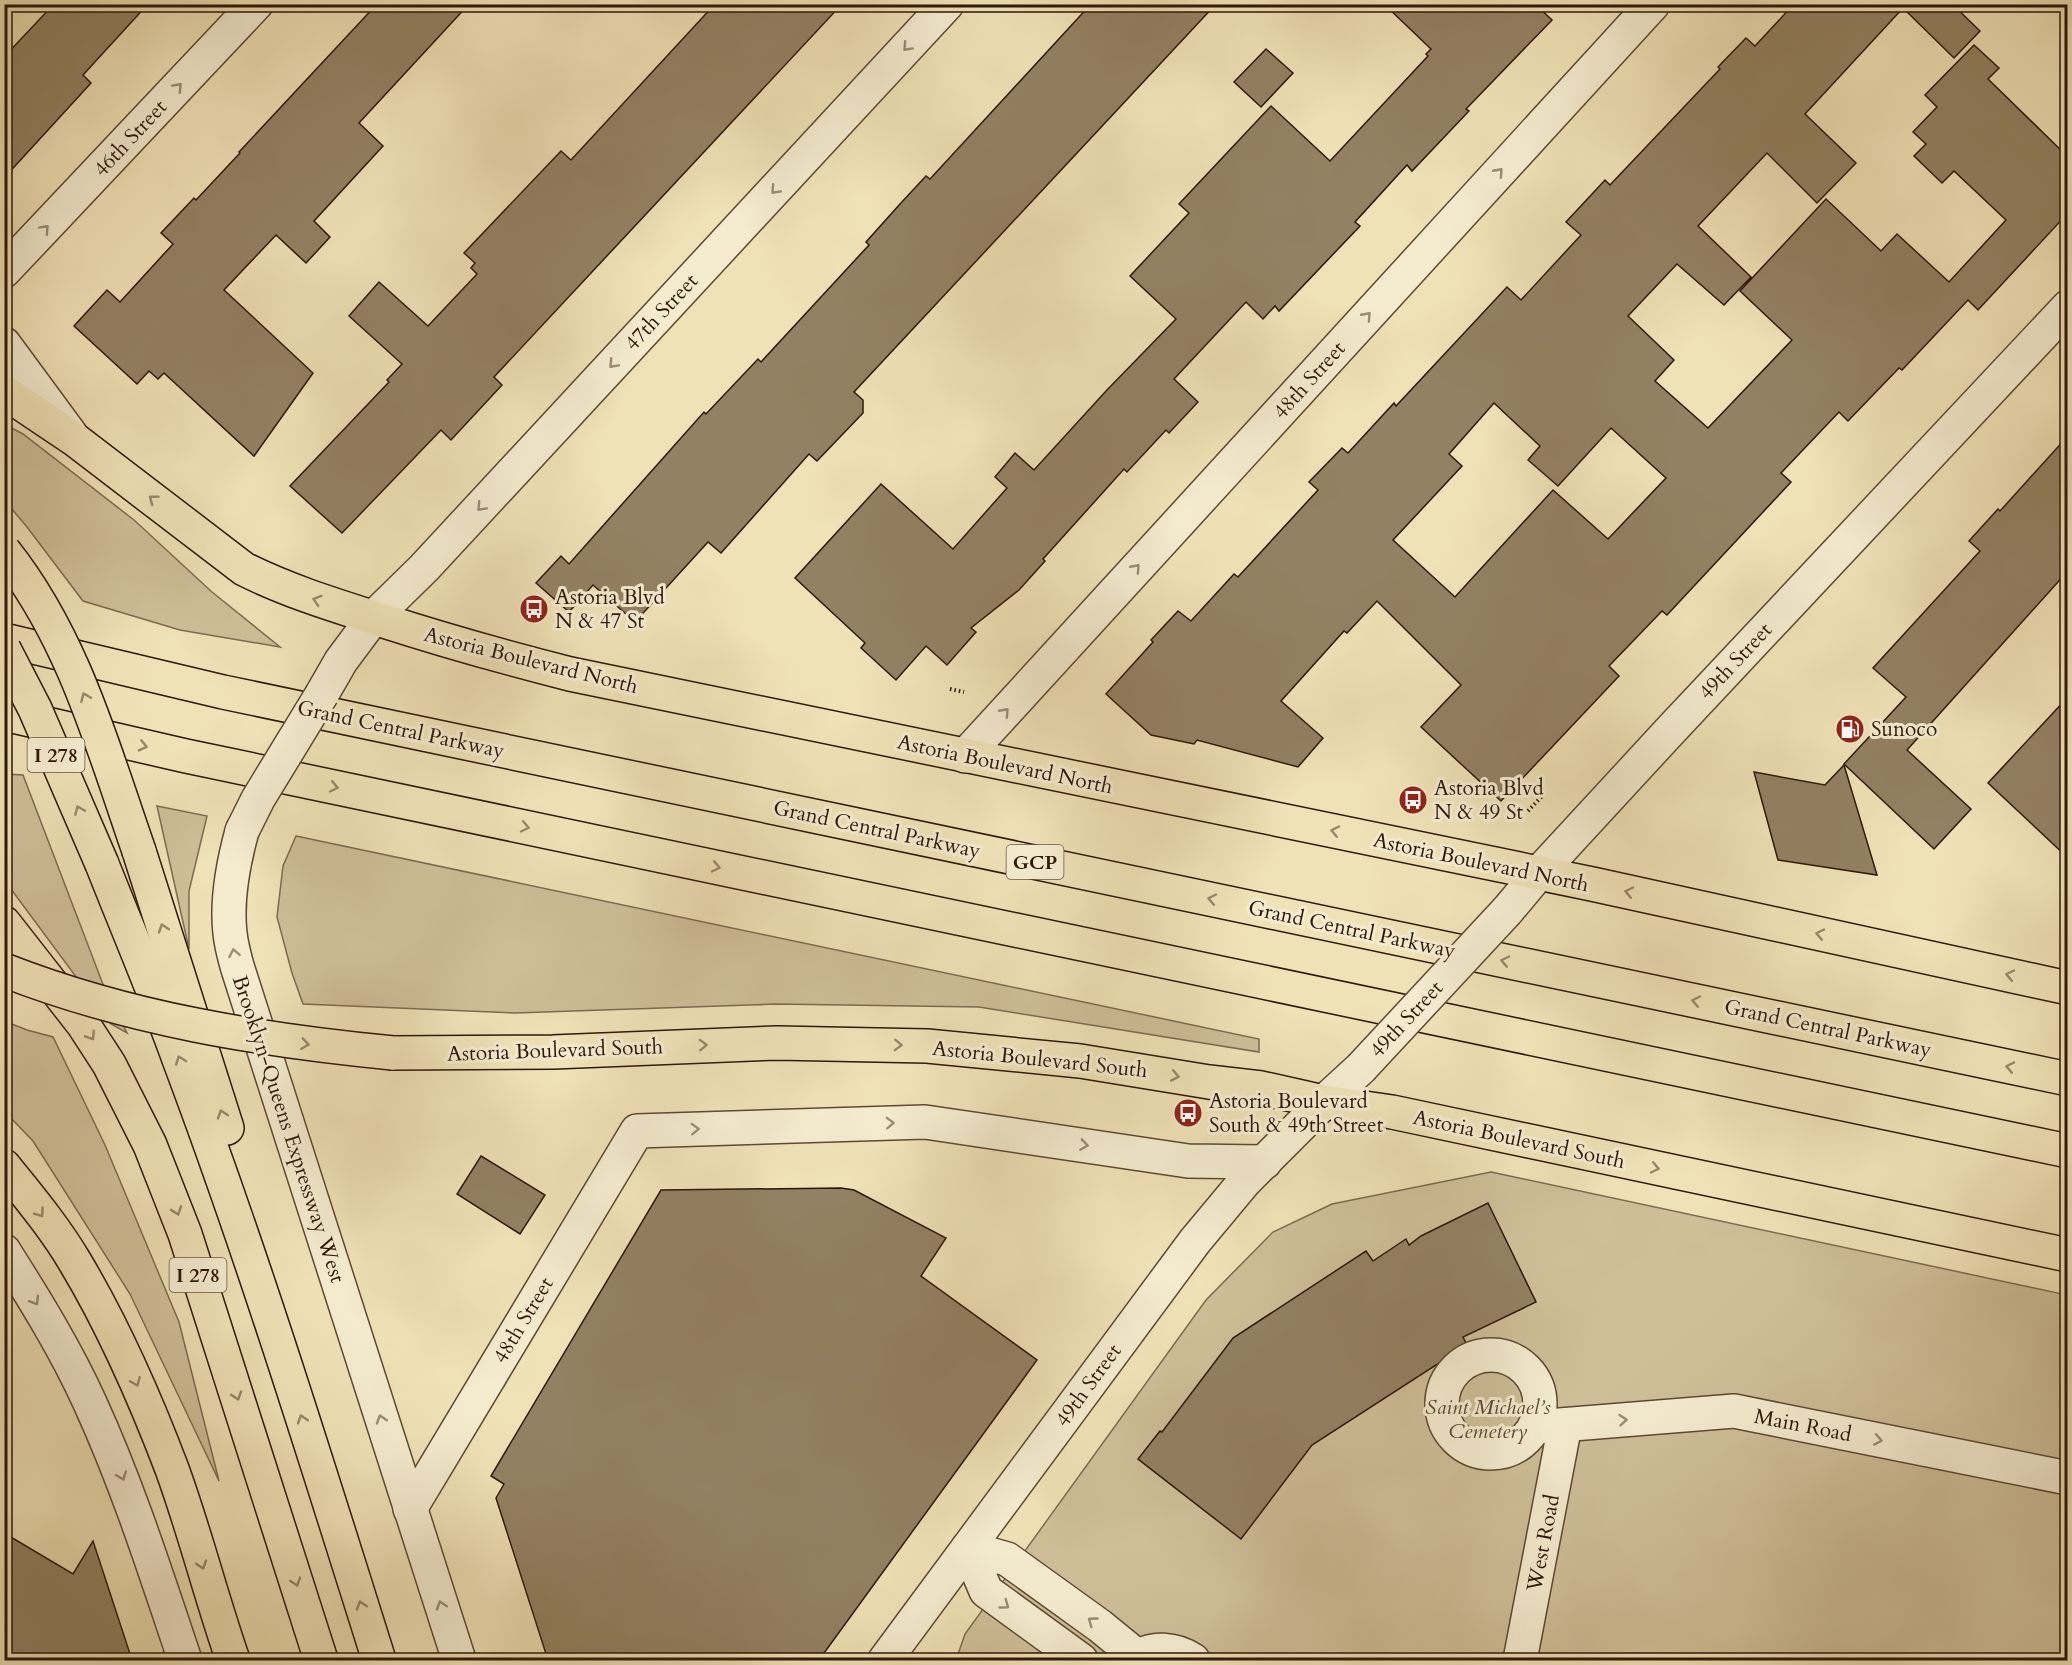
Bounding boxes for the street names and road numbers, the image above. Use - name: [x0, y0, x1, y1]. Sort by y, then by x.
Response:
- street label: 46th Street: [87, 93, 174, 183]
- street label: 47th Street: [618, 267, 705, 357]
- street label: 48th Street: [1267, 335, 1352, 426]
- street label: 49th Street: [1692, 616, 1779, 706]
- street label: Astoria Boulevard North: [421, 620, 641, 701]
- street label: Grand Central Parkway: [294, 693, 507, 766]
- street label: Astoria Boulevard North: [895, 727, 1116, 802]
- road number: I 278: [28, 738, 84, 772]
- street label: Grand Central Parkway: [770, 793, 983, 866]
- street label: Astoria Boulevard North: [1371, 825, 1592, 900]
- road number: GCP: [1006, 845, 1064, 879]
- street label: Grand Central Parkway: [1245, 893, 1458, 966]
- street label: Brooklyn-Queens Expressway West: [225, 972, 352, 1287]
- street label: 49th Street: [1363, 974, 1450, 1064]
- street label: Grand Central Parkway: [1721, 992, 1934, 1065]
- street label: Astoria Boulevard South: [447, 1032, 664, 1069]
- street label: Astoria Boulevard South: [931, 1034, 1149, 1085]
- street label: Astoria Boulevard South: [1410, 1103, 1628, 1176]
- road number: I 278: [170, 1258, 226, 1292]
- street label: 48th Street: [486, 1271, 561, 1369]
- street label: 49th Street: [1049, 1338, 1129, 1433]
- street label: Main Road: [1752, 1402, 1854, 1449]
- street label: West Road: [1520, 1492, 1567, 1595]

